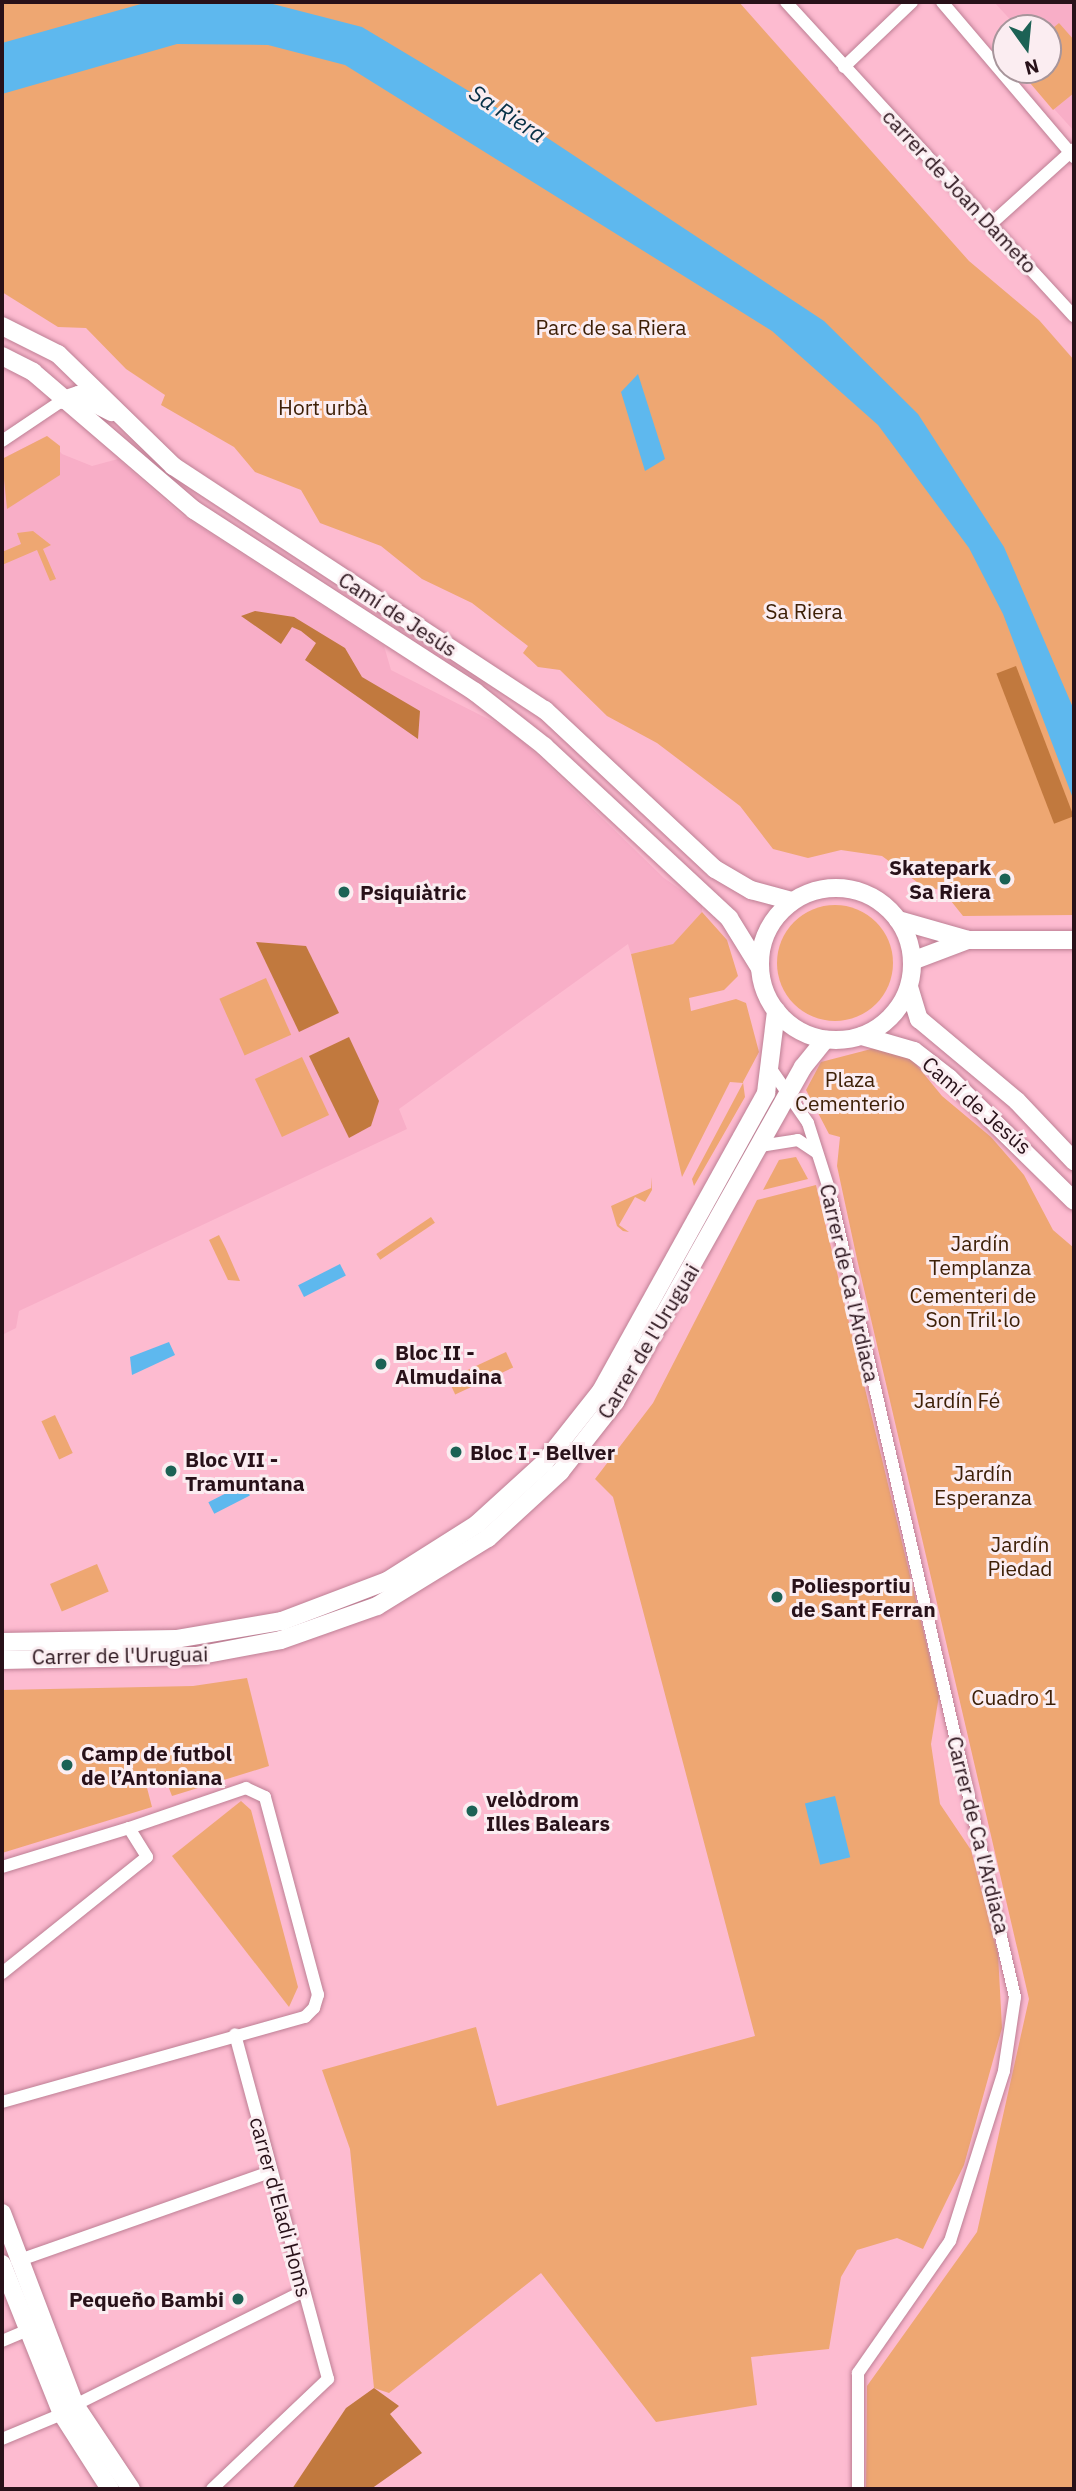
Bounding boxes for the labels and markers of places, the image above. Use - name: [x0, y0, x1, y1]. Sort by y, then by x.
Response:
- place label: Skatepark Sa Riera: [889, 854, 991, 904]
- marker: Skatepark Sa Riera: [997, 871, 1013, 887]
- place label: Psiquiàtric: [360, 879, 467, 905]
- marker: Psiquiàtric: [334, 882, 354, 902]
- place label: Bloc II - Almudaina: [395, 1339, 502, 1389]
- marker: Bloc II - Almudaina: [373, 1356, 389, 1372]
- place label: Bloc I - Bellver: [470, 1439, 615, 1465]
- marker: Bloc I - Bellver: [448, 1444, 464, 1460]
- place label: Bloc VII - Tramuntana: [185, 1446, 305, 1496]
- marker: Bloc VII - Tramuntana: [163, 1463, 179, 1479]
- place label: Poliesportiu de Sant Ferran: [791, 1572, 936, 1622]
- marker: Poliesportiu de Sant Ferran: [769, 1589, 785, 1605]
- place label: Camp de futbol de l’Antoniana: [81, 1740, 232, 1790]
- marker: Camp de futbol de l’Antoniana: [59, 1757, 75, 1773]
- place label: velòdrom Illes Balears: [486, 1786, 610, 1836]
- marker: velòdrom Illes Balears: [464, 1803, 480, 1819]
- place label: Pequeño Bambi: [69, 2286, 224, 2312]
- marker: Pequeño Bambi: [230, 2291, 246, 2307]

